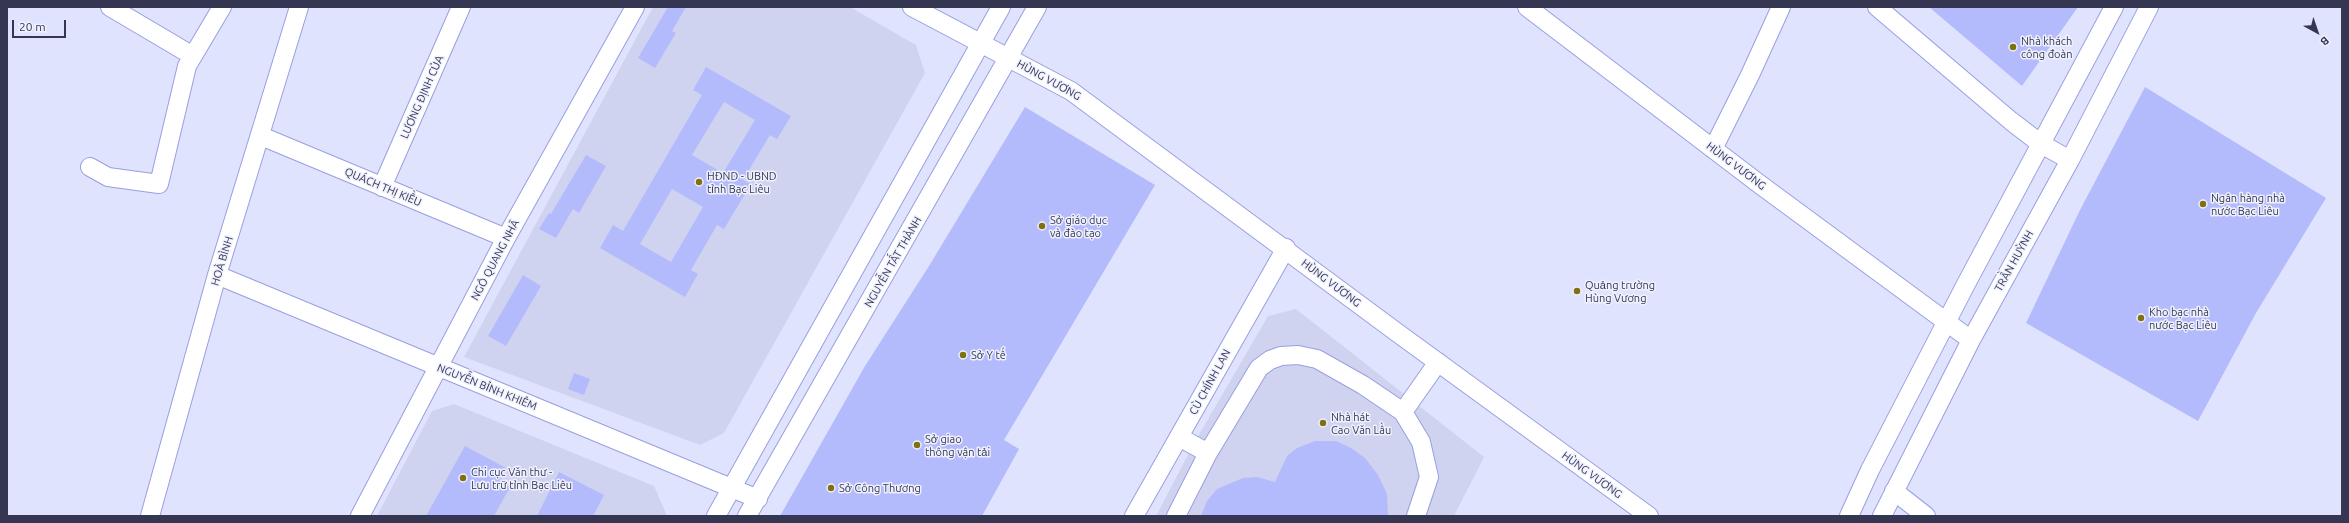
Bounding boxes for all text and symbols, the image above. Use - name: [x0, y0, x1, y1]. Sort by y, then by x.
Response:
- scale bar: [14, 12, 68, 38]
- north arrow: [2297, 12, 2337, 52]
- text: 20 m: [19, 20, 46, 33]
- place label: Nhà khách công đoàn: [2021, 34, 2072, 60]
- text: B: [2318, 34, 2331, 48]
- marker: Nhà khách công đoàn: [2008, 42, 2018, 52]
- street label: LƯƠNG ĐỊNH CỦA: [398, 53, 446, 141]
- street label: HÙNG VƯƠNG: [1015, 57, 1083, 103]
- street label: HÙNG VƯƠNG: [1704, 139, 1768, 193]
- street label: QUÁCH THỊ KIỀU: [343, 165, 423, 209]
- place label: HĐND - UBND tỉnh Bạc Liêu: [707, 169, 777, 195]
- marker: HĐND - UBND tỉnh Bạc Liêu: [694, 177, 704, 187]
- place label: Ngân hàng nhà nước Bạc Liêu: [2211, 191, 2285, 217]
- marker: Ngân hàng nhà nước Bạc Liêu: [2198, 199, 2208, 209]
- place label: Sở giáo dục và đào tạo: [1050, 213, 1107, 239]
- street label: NGUYỄN TẤT THÀNH: [862, 214, 924, 310]
- street label: NGÔ QUANG NHÃ: [468, 217, 522, 303]
- marker: Sở giáo dục và đào tạo: [1037, 221, 1047, 231]
- street label: TRẦN HUỲNH: [1992, 228, 2036, 294]
- street label: HOÀ BÌNH: [208, 235, 236, 287]
- street label: HÙNG VƯƠNG: [1299, 256, 1363, 310]
- place label: Quảng trường Hùng Vương: [1585, 278, 1655, 304]
- marker: Quảng trường Hùng Vương: [1572, 286, 1582, 296]
- place label: Kho bạc nhà nước Bạc Liêu: [2149, 305, 2217, 331]
- marker: Kho bạc nhà nước Bạc Liêu: [2136, 313, 2146, 323]
- street label: CÙ CHÍNH LAN: [1187, 347, 1233, 417]
- place label: Sở Y tế: [971, 348, 1006, 362]
- marker: Sở Y tế: [958, 350, 968, 360]
- street label: NGUYỄN BỈNH KHIÊM: [435, 361, 539, 413]
- place label: Nhà hát Cao Văn Lầu: [1331, 410, 1391, 436]
- marker: Nhà hát Cao Văn Lầu: [1318, 418, 1328, 428]
- place label: Sở giao thông vận tải: [925, 432, 990, 458]
- marker: Sở giao thông vận tải: [912, 440, 922, 450]
- street label: HÙNG VƯƠNG: [1559, 449, 1625, 501]
- place label: Chi cục Văn thư - Lưu trữ tỉnh Bạc Liêu: [471, 465, 572, 491]
- marker: Chi cục Văn thư - Lưu trữ tỉnh Bạc Liêu: [458, 473, 468, 483]
- place label: Sở Công Thương: [839, 481, 921, 495]
- marker: Sở Công Thương: [826, 483, 836, 493]

